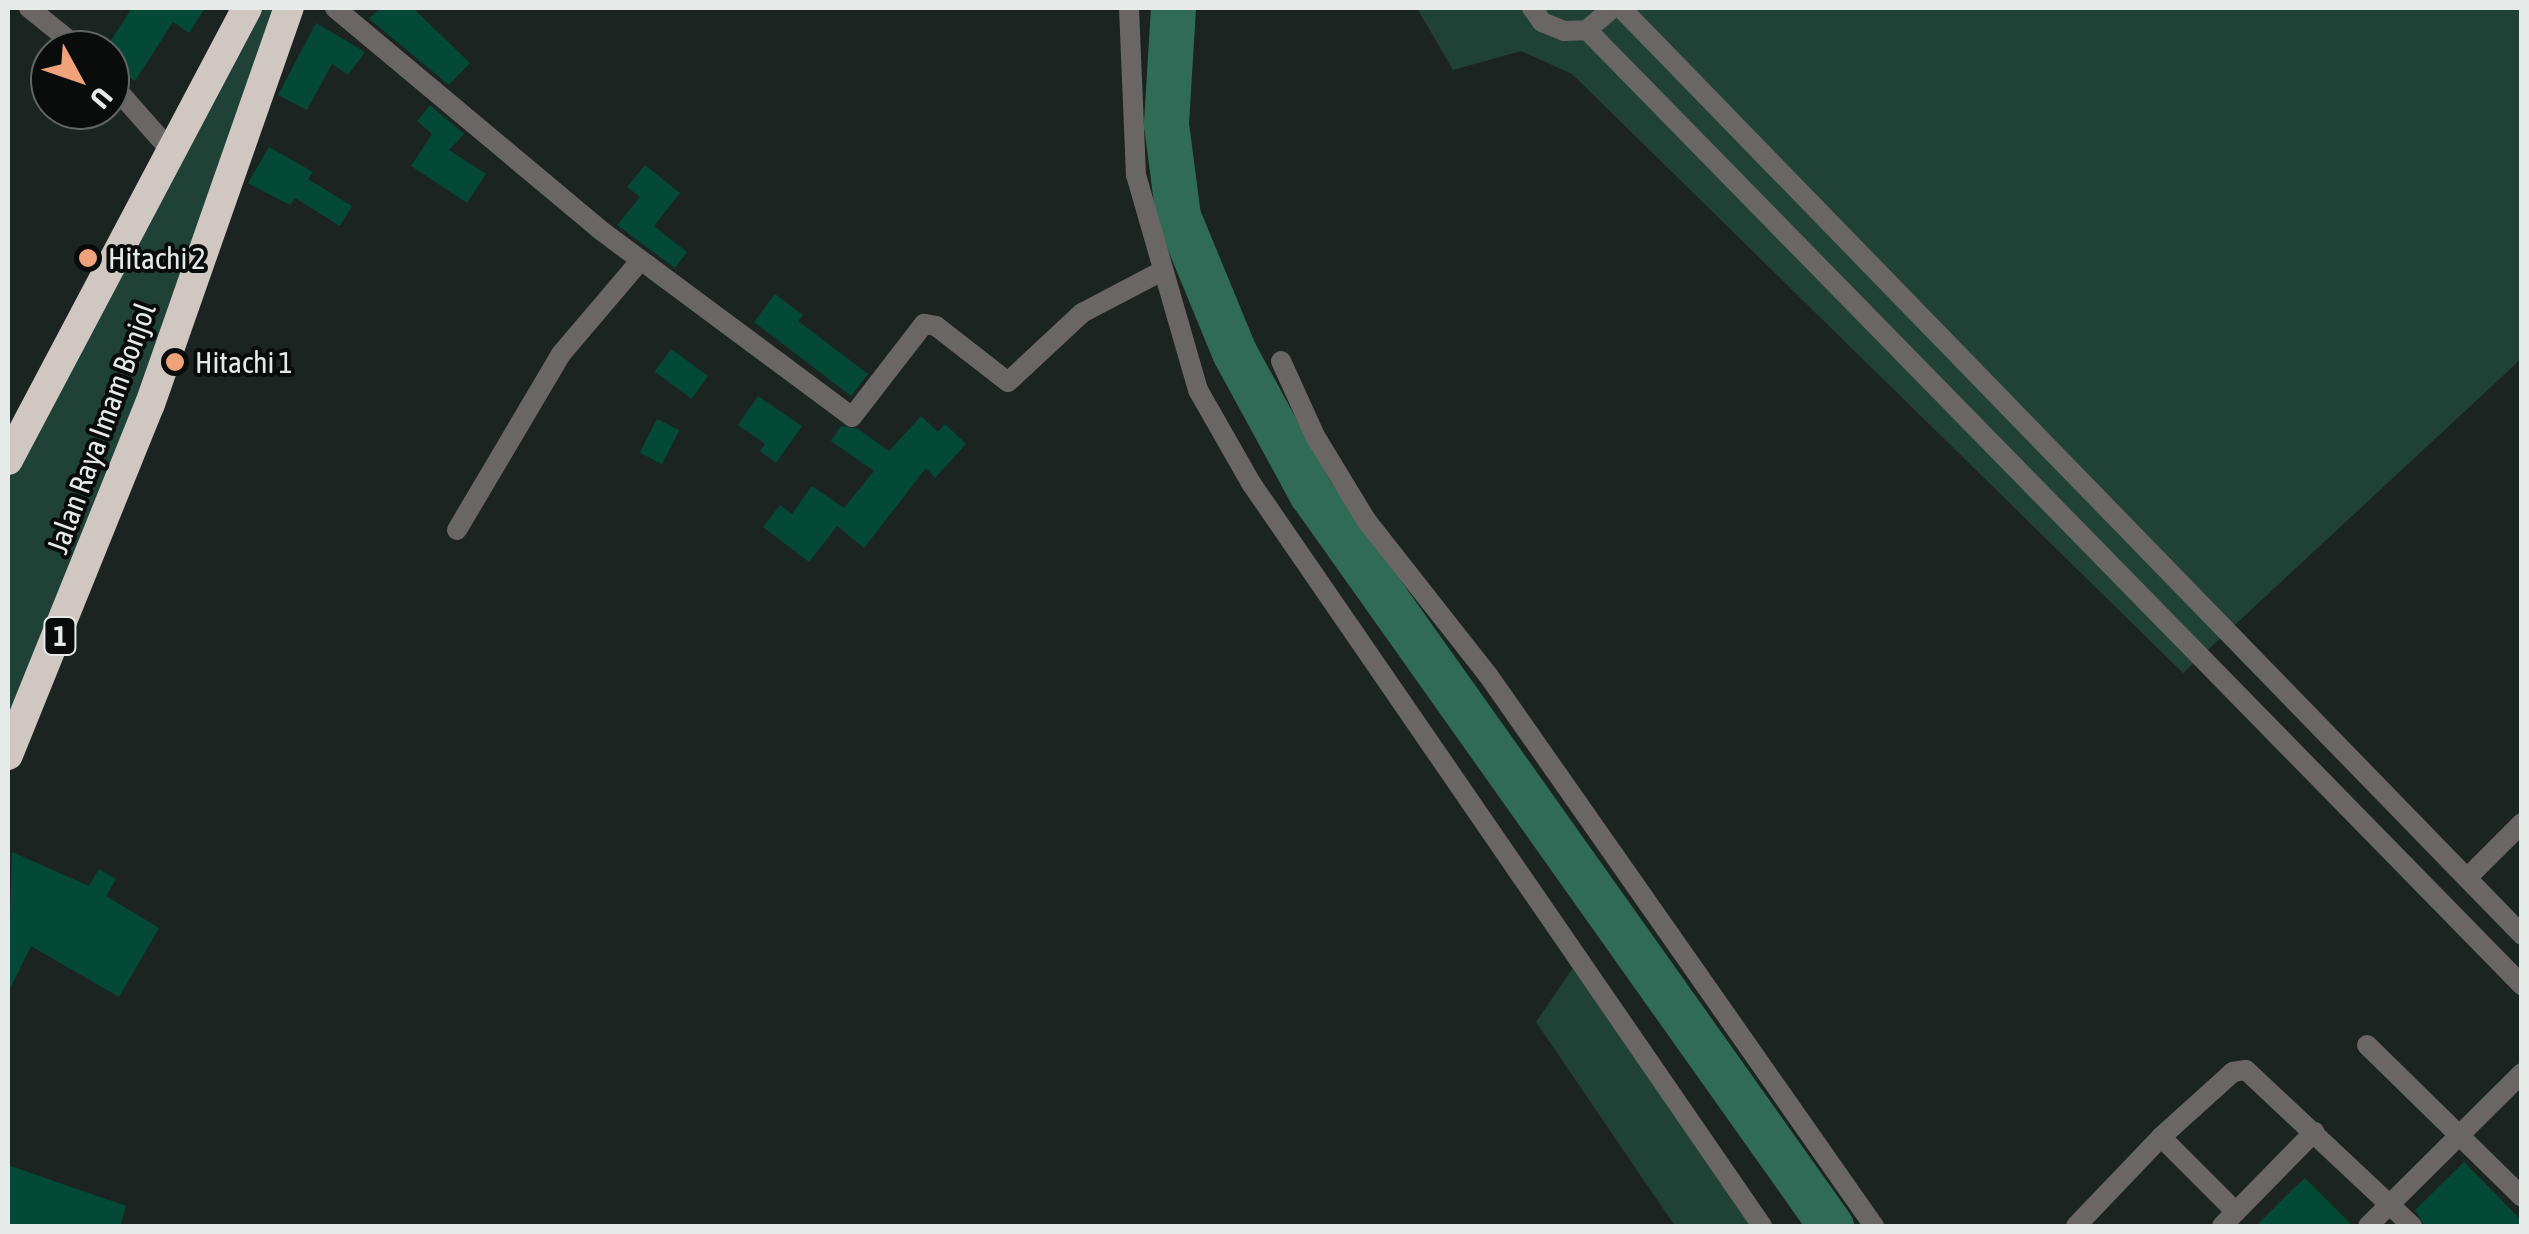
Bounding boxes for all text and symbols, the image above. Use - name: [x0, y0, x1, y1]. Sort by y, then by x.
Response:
- north arrow: [30, 30, 130, 130]
- text: U: [84, 81, 119, 115]
- place label: Hitachi 2: [108, 240, 206, 276]
- marker: Hitachi 2: [77, 247, 99, 269]
- street label: Jalan Raya Imam Bonjol: [39, 298, 163, 558]
- place label: Hitachi 1: [195, 344, 293, 380]
- marker: Hitachi 1: [164, 351, 186, 373]
- road number: 1: [42, 613, 78, 659]

